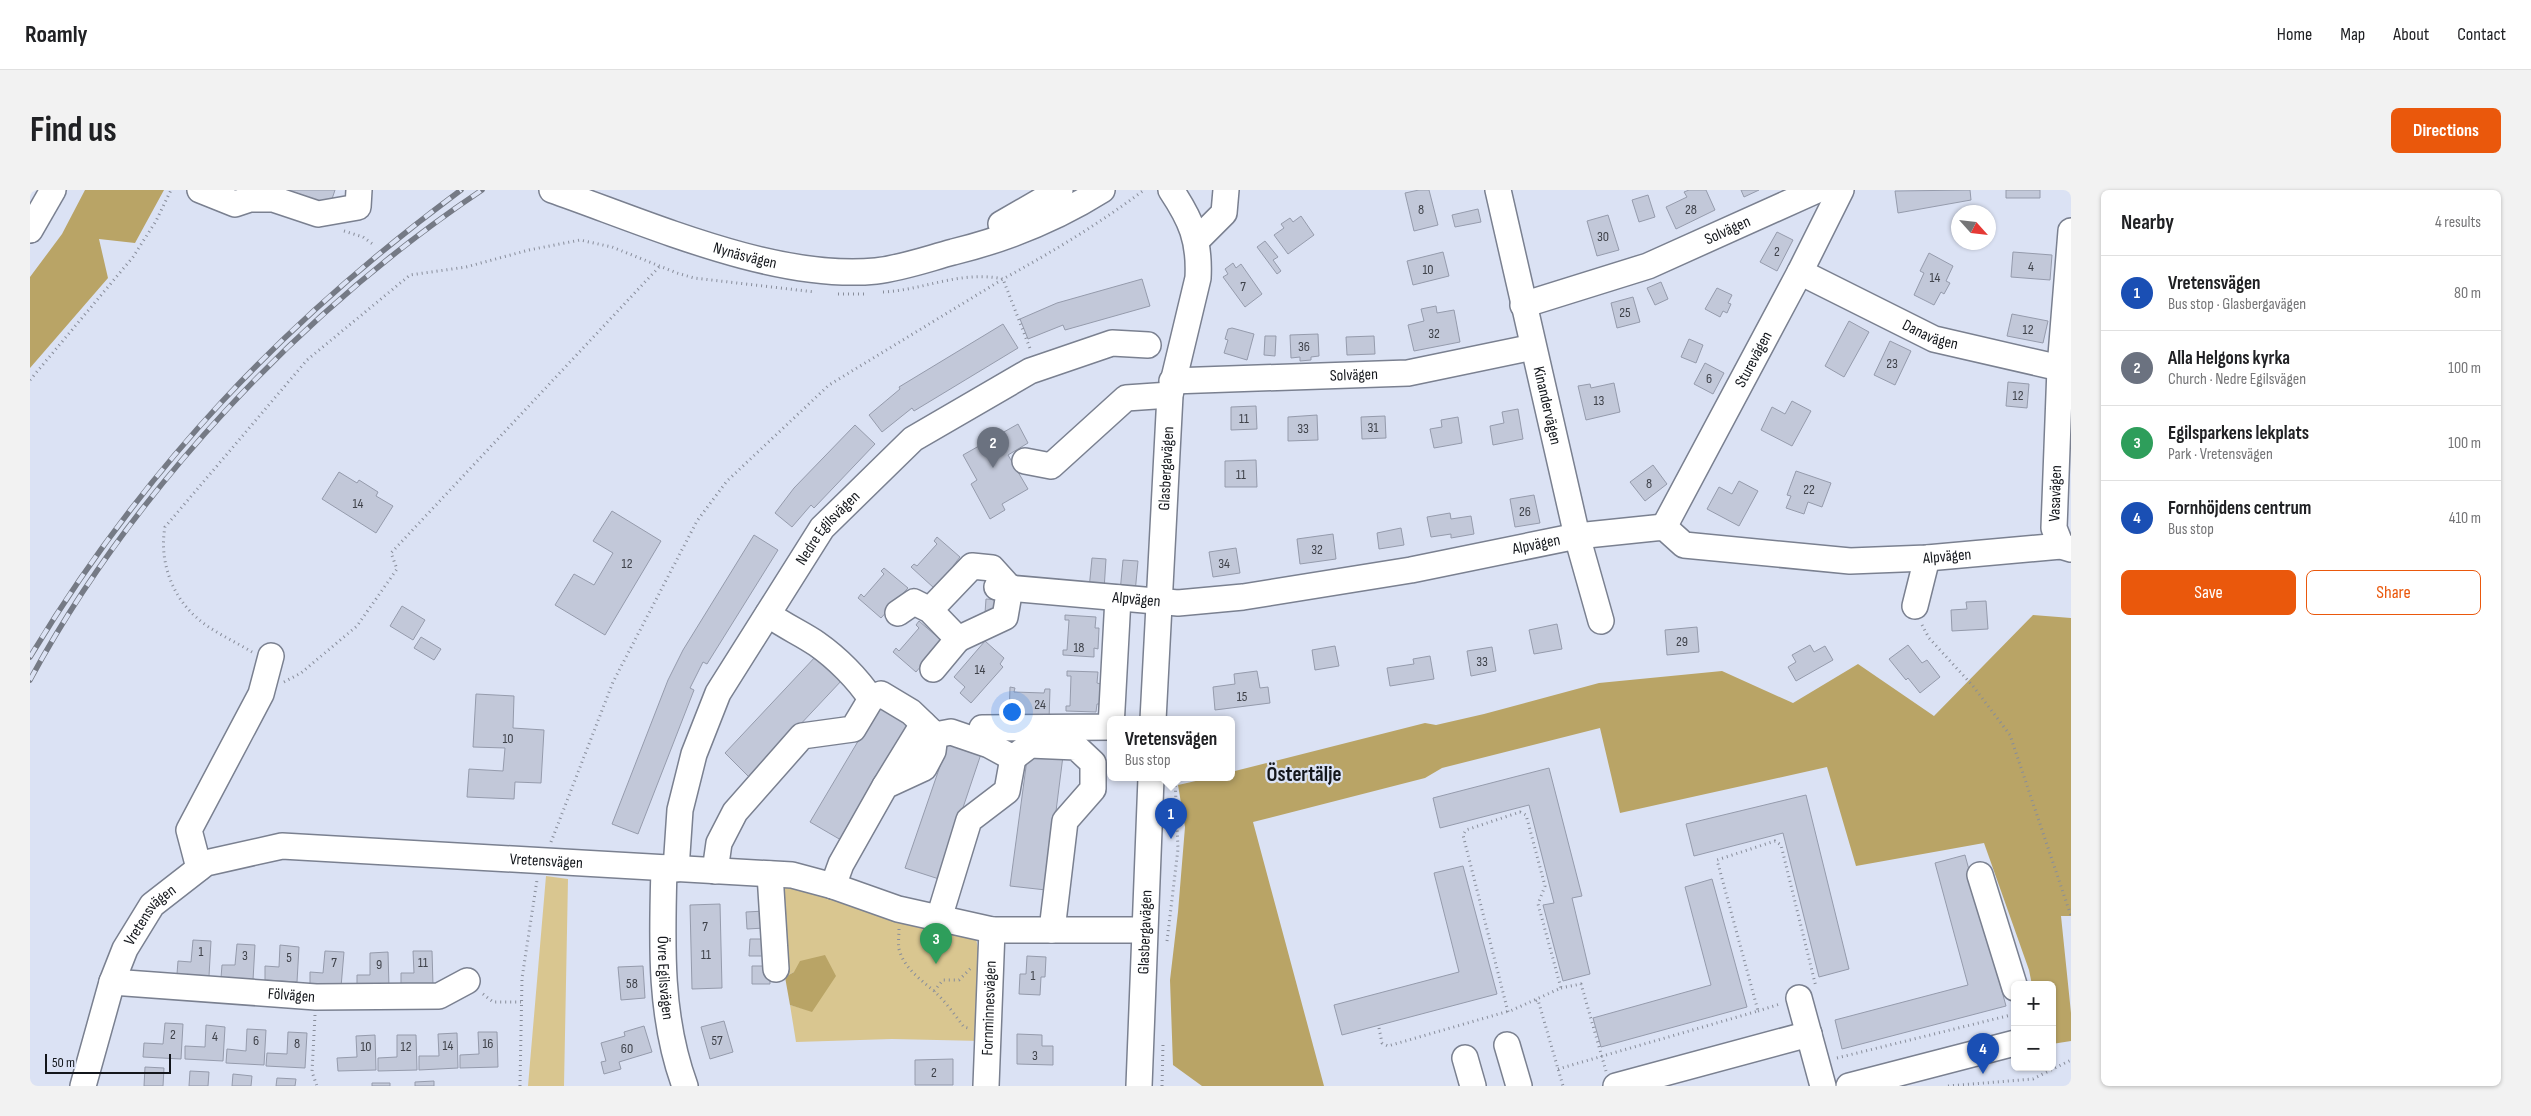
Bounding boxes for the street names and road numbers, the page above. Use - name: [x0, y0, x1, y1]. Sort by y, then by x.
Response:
- street label: Solvägen: [1702, 212, 1753, 249]
- street label: Nynäsvägen: [711, 238, 778, 273]
- street label: Danavägen: [1899, 315, 1960, 354]
- street label: Sturevägen: [1731, 328, 1776, 391]
- street label: Kinandervägen: [1529, 364, 1565, 446]
- street label: Solvägen: [1329, 365, 1378, 385]
- street label: Glasbergavägen: [1154, 426, 1178, 511]
- street label: Vasavägen: [2045, 465, 2066, 522]
- street label: Nedre Egilsvägen: [792, 487, 864, 569]
- street label: Alpvägen: [1510, 530, 1562, 559]
- street label: Alpvägen: [1922, 545, 1972, 568]
- street label: Alpvägen: [1111, 588, 1161, 611]
- street label: Vretensvägen: [509, 849, 583, 873]
- street label: Vretensvägen: [120, 881, 180, 949]
- street label: Glasbergavägen: [1134, 890, 1156, 975]
- street label: Övre Egilsvägen: [653, 936, 678, 1021]
- street label: Fornminnesvägen: [978, 960, 1000, 1056]
- street label: Fölvägen: [267, 984, 316, 1006]

